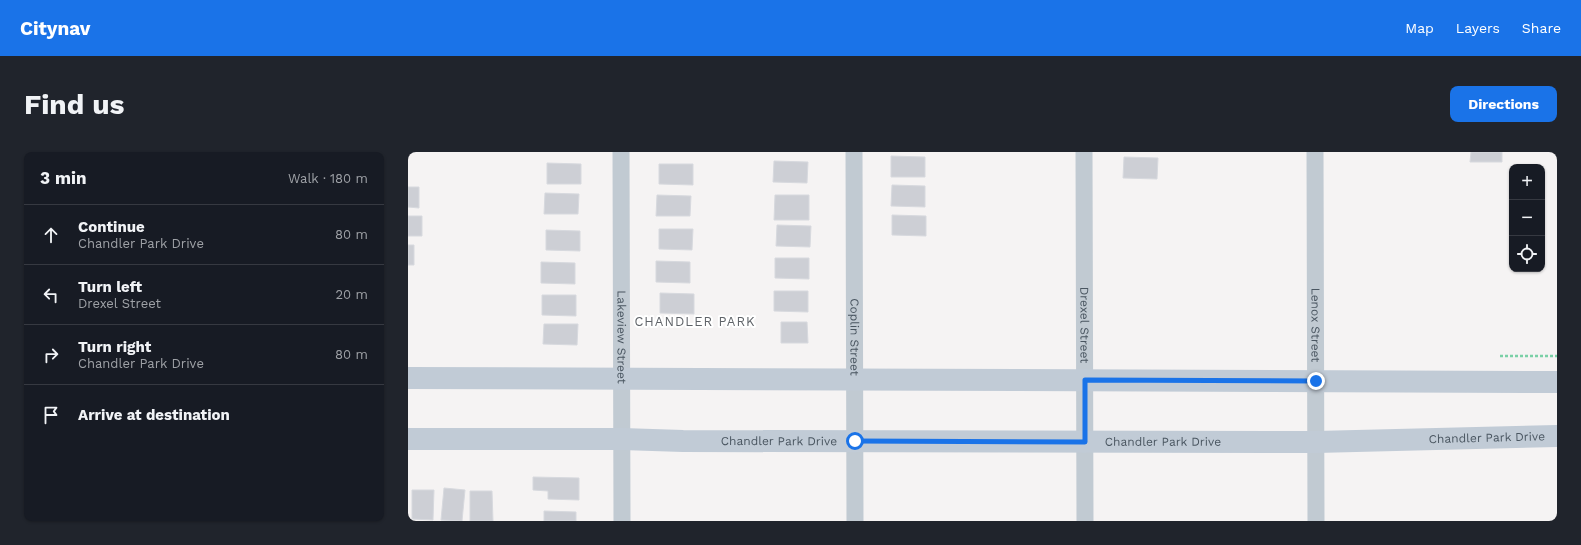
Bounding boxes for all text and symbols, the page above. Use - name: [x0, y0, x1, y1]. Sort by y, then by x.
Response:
- text: Citynav: [20, 17, 91, 40]
- text: Map: [1405, 20, 1434, 36]
- text: Layers: [1456, 20, 1500, 36]
- text: Share: [1522, 20, 1561, 36]
- button: Directions: [1450, 86, 1557, 122]
- text: Find us: [24, 88, 124, 121]
- map controls: [1509, 164, 1545, 272]
- button: +: [1509, 164, 1545, 200]
- text: 3 min: [40, 168, 86, 188]
- text: Walk · 180 m: [288, 171, 368, 186]
- button: −: [1509, 200, 1545, 236]
- text: Continue: [78, 218, 145, 236]
- icon: ahead: [40, 224, 62, 246]
- text: 80 m: [335, 227, 368, 242]
- text: Chandler Park Drive: [78, 236, 204, 251]
- button: locate: [1509, 236, 1545, 272]
- text: Turn left: [78, 278, 142, 296]
- icon: left: [40, 284, 62, 306]
- text: 20 m: [336, 287, 368, 302]
- street label: Drexel Street: [1077, 287, 1092, 363]
- street label: Lenox Street: [1308, 288, 1323, 362]
- street label: Lakeview Street: [614, 290, 629, 384]
- text: Drexel Street: [78, 296, 161, 311]
- street label: Coplin Street: [847, 298, 862, 376]
- district label: CHANDLER PARK: [634, 314, 756, 329]
- text: Turn right: [78, 338, 151, 356]
- icon: right: [40, 344, 62, 366]
- text: 80 m: [335, 347, 368, 362]
- text: Chandler Park Drive: [78, 356, 204, 371]
- route end: [1307, 372, 1325, 390]
- icon: arrive: [40, 404, 62, 426]
- text: Arrive at destination: [78, 406, 230, 424]
- street label: Chandler Park Drive: [1429, 429, 1545, 446]
- route start: [846, 432, 864, 450]
- street label: Chandler Park Drive: [721, 434, 837, 448]
- street label: Chandler Park Drive: [1105, 435, 1221, 449]

